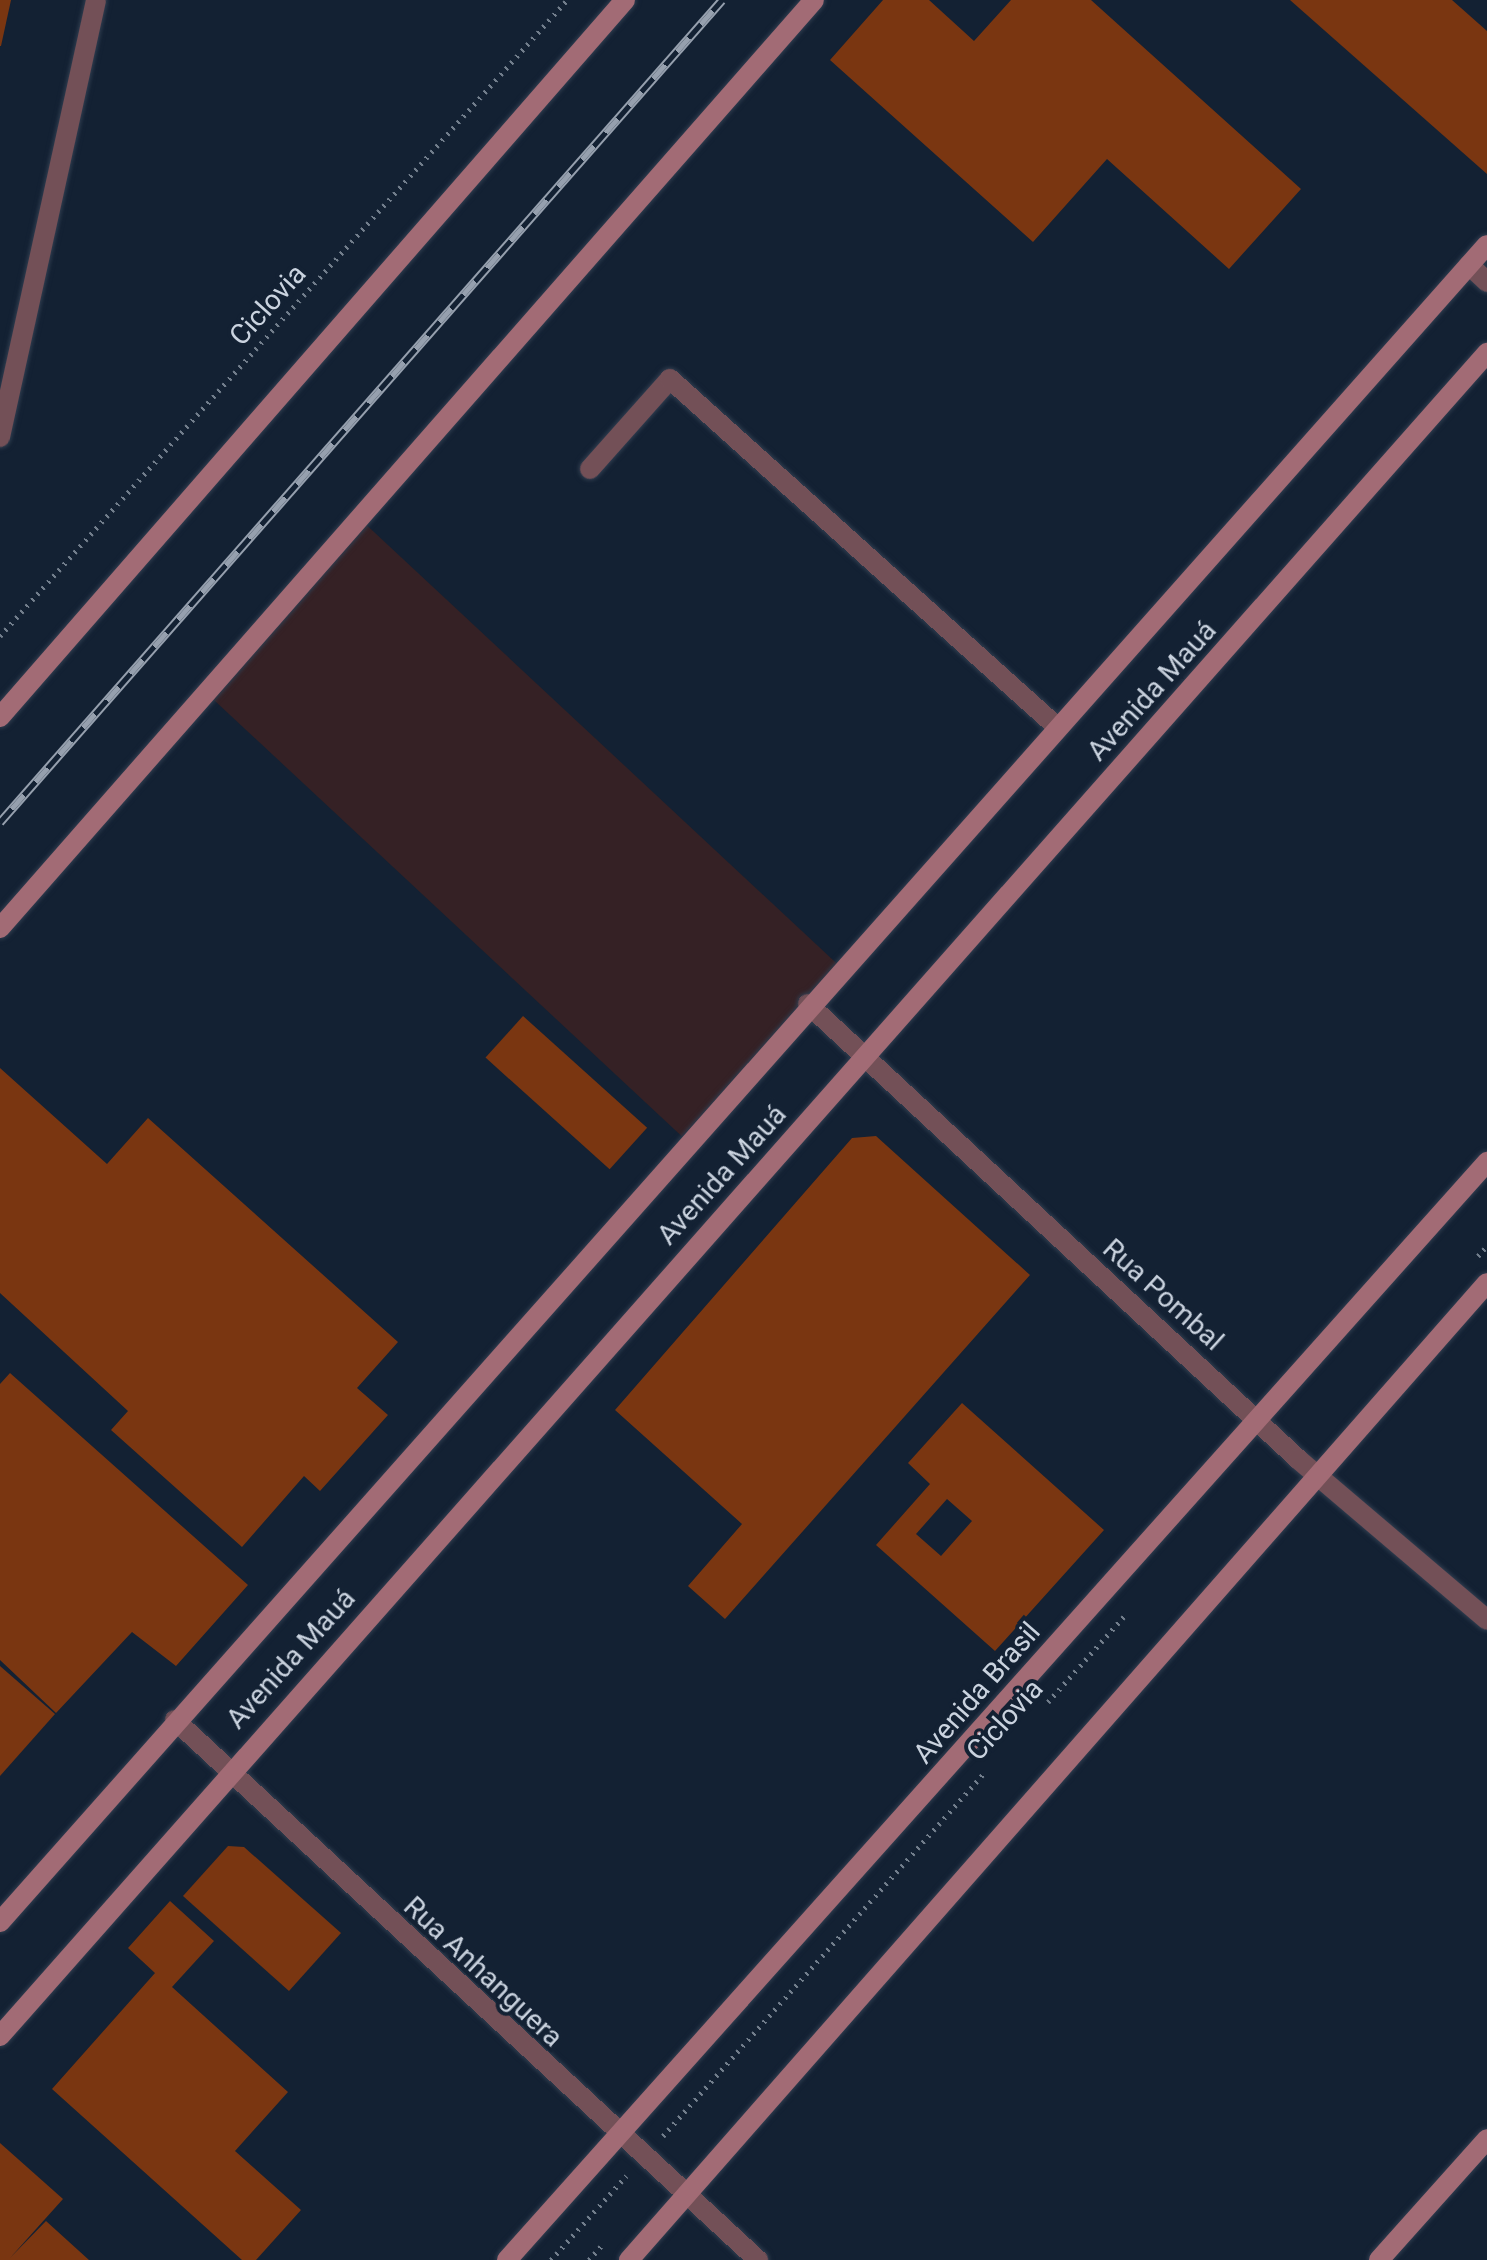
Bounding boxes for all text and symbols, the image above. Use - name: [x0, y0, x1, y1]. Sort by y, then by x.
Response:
- street label: Ciclovia: [223, 257, 313, 353]
- street label: Avenida Mauá: [1080, 614, 1224, 768]
- street label: Avenida Mauá: [650, 1098, 794, 1252]
- street label: Rua Pombal: [1096, 1232, 1230, 1358]
- street label: Avenida Mauá: [219, 1582, 363, 1736]
- street label: Avenida Brasil: [907, 1616, 1047, 1770]
- street label: Ciclovia: [960, 1672, 1050, 1768]
- street label: Rua Anhanguera: [397, 1890, 569, 2054]

